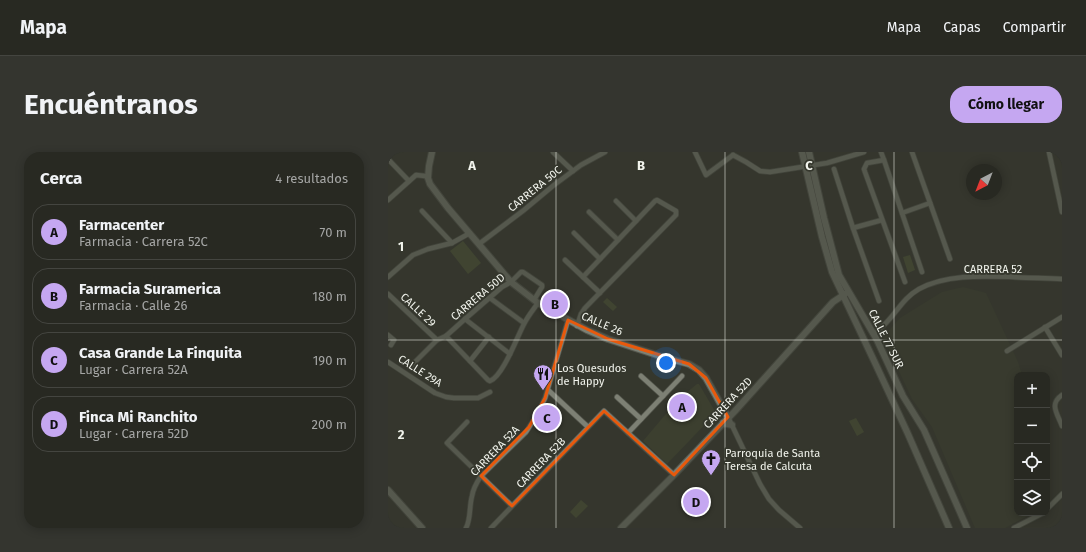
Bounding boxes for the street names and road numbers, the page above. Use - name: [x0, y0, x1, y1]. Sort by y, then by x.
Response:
- street label: CARRERA 50C: [506, 163, 564, 215]
- street label: CARRERA 52: [964, 263, 1022, 276]
- street label: CARRERA 50D: [448, 271, 508, 323]
- street label: CALLE 29: [398, 290, 438, 330]
- street label: CALLE 77 SUR: [865, 307, 907, 371]
- street label: CALLE 26: [579, 310, 625, 339]
- street label: CALLE 29A: [396, 352, 445, 390]
- street label: CARRERA 52D: [701, 375, 755, 431]
- street label: CARRERA 52A: [468, 423, 523, 479]
- street label: CARRERA 52B: [514, 435, 568, 491]

